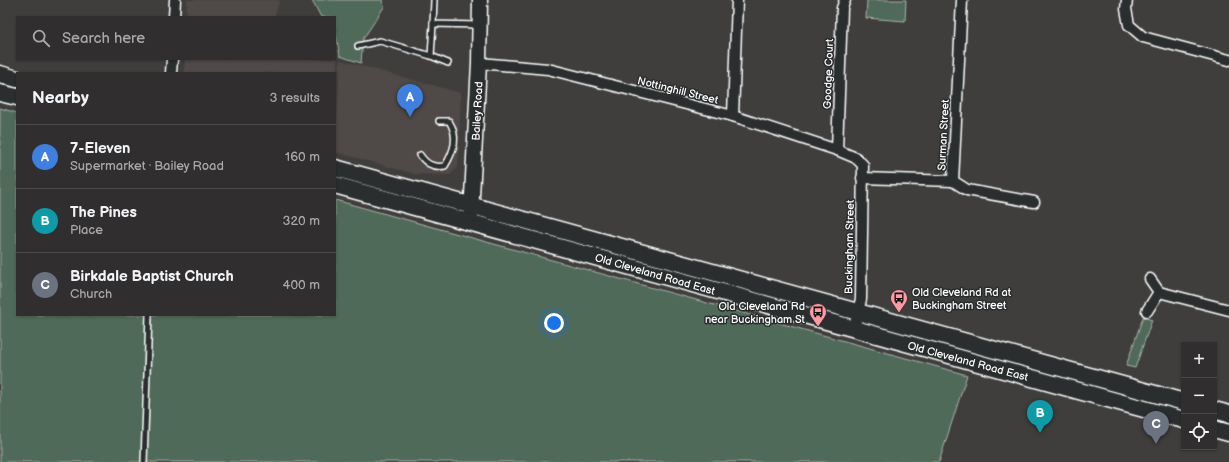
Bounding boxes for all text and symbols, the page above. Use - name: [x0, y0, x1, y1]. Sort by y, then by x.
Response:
- search box: [16, 16, 336, 60]
- icon: search: [30, 27, 52, 49]
- text: Search here: [62, 29, 145, 48]
- street label: Goodge Court: [821, 38, 836, 109]
- street label: Nottinghill Street: [636, 74, 720, 107]
- street label: Bailey Road: [469, 81, 486, 141]
- pin: A: [397, 84, 423, 117]
- text: Nearby: [32, 88, 89, 108]
- text: 3 results: [269, 90, 320, 106]
- street label: Surman Street: [935, 99, 952, 171]
- text: 7-Eleven: [70, 139, 130, 158]
- text: A: [41, 149, 49, 165]
- text: 160 m: [285, 149, 320, 165]
- text: Supermarket · Bailey Road: [70, 158, 224, 174]
- street label: Buckingham Street: [842, 199, 857, 294]
- text: The Pines: [70, 203, 137, 222]
- text: B: [40, 213, 50, 229]
- text: 320 m: [282, 213, 320, 229]
- text: Place: [70, 222, 103, 238]
- street label: Old Cleveland Road East: [593, 251, 717, 298]
- text: Birkdale Baptist Church: [70, 267, 234, 286]
- text: C: [40, 277, 50, 293]
- text: 400 m: [283, 277, 320, 293]
- text: Church: [70, 286, 112, 302]
- place label: Old Cleveland Rd at Buckingham Street: [912, 286, 1012, 312]
- bus stop icon: Old Cleveland Rd at Buckingham Street: [889, 288, 909, 313]
- place label: Old Cleveland Rd near Buckingham St: [705, 300, 806, 326]
- bus stop icon: Old Cleveland Rd near Buckingham St: [808, 302, 828, 327]
- your location: [544, 313, 564, 333]
- street label: Old Cleveland Road East: [906, 339, 1030, 384]
- map controls: [1181, 342, 1217, 450]
- button: +: [1181, 342, 1217, 378]
- button: −: [1181, 378, 1217, 414]
- pin: B: [1027, 400, 1053, 433]
- pin: C: [1143, 411, 1169, 444]
- button: locate: [1181, 414, 1217, 450]

